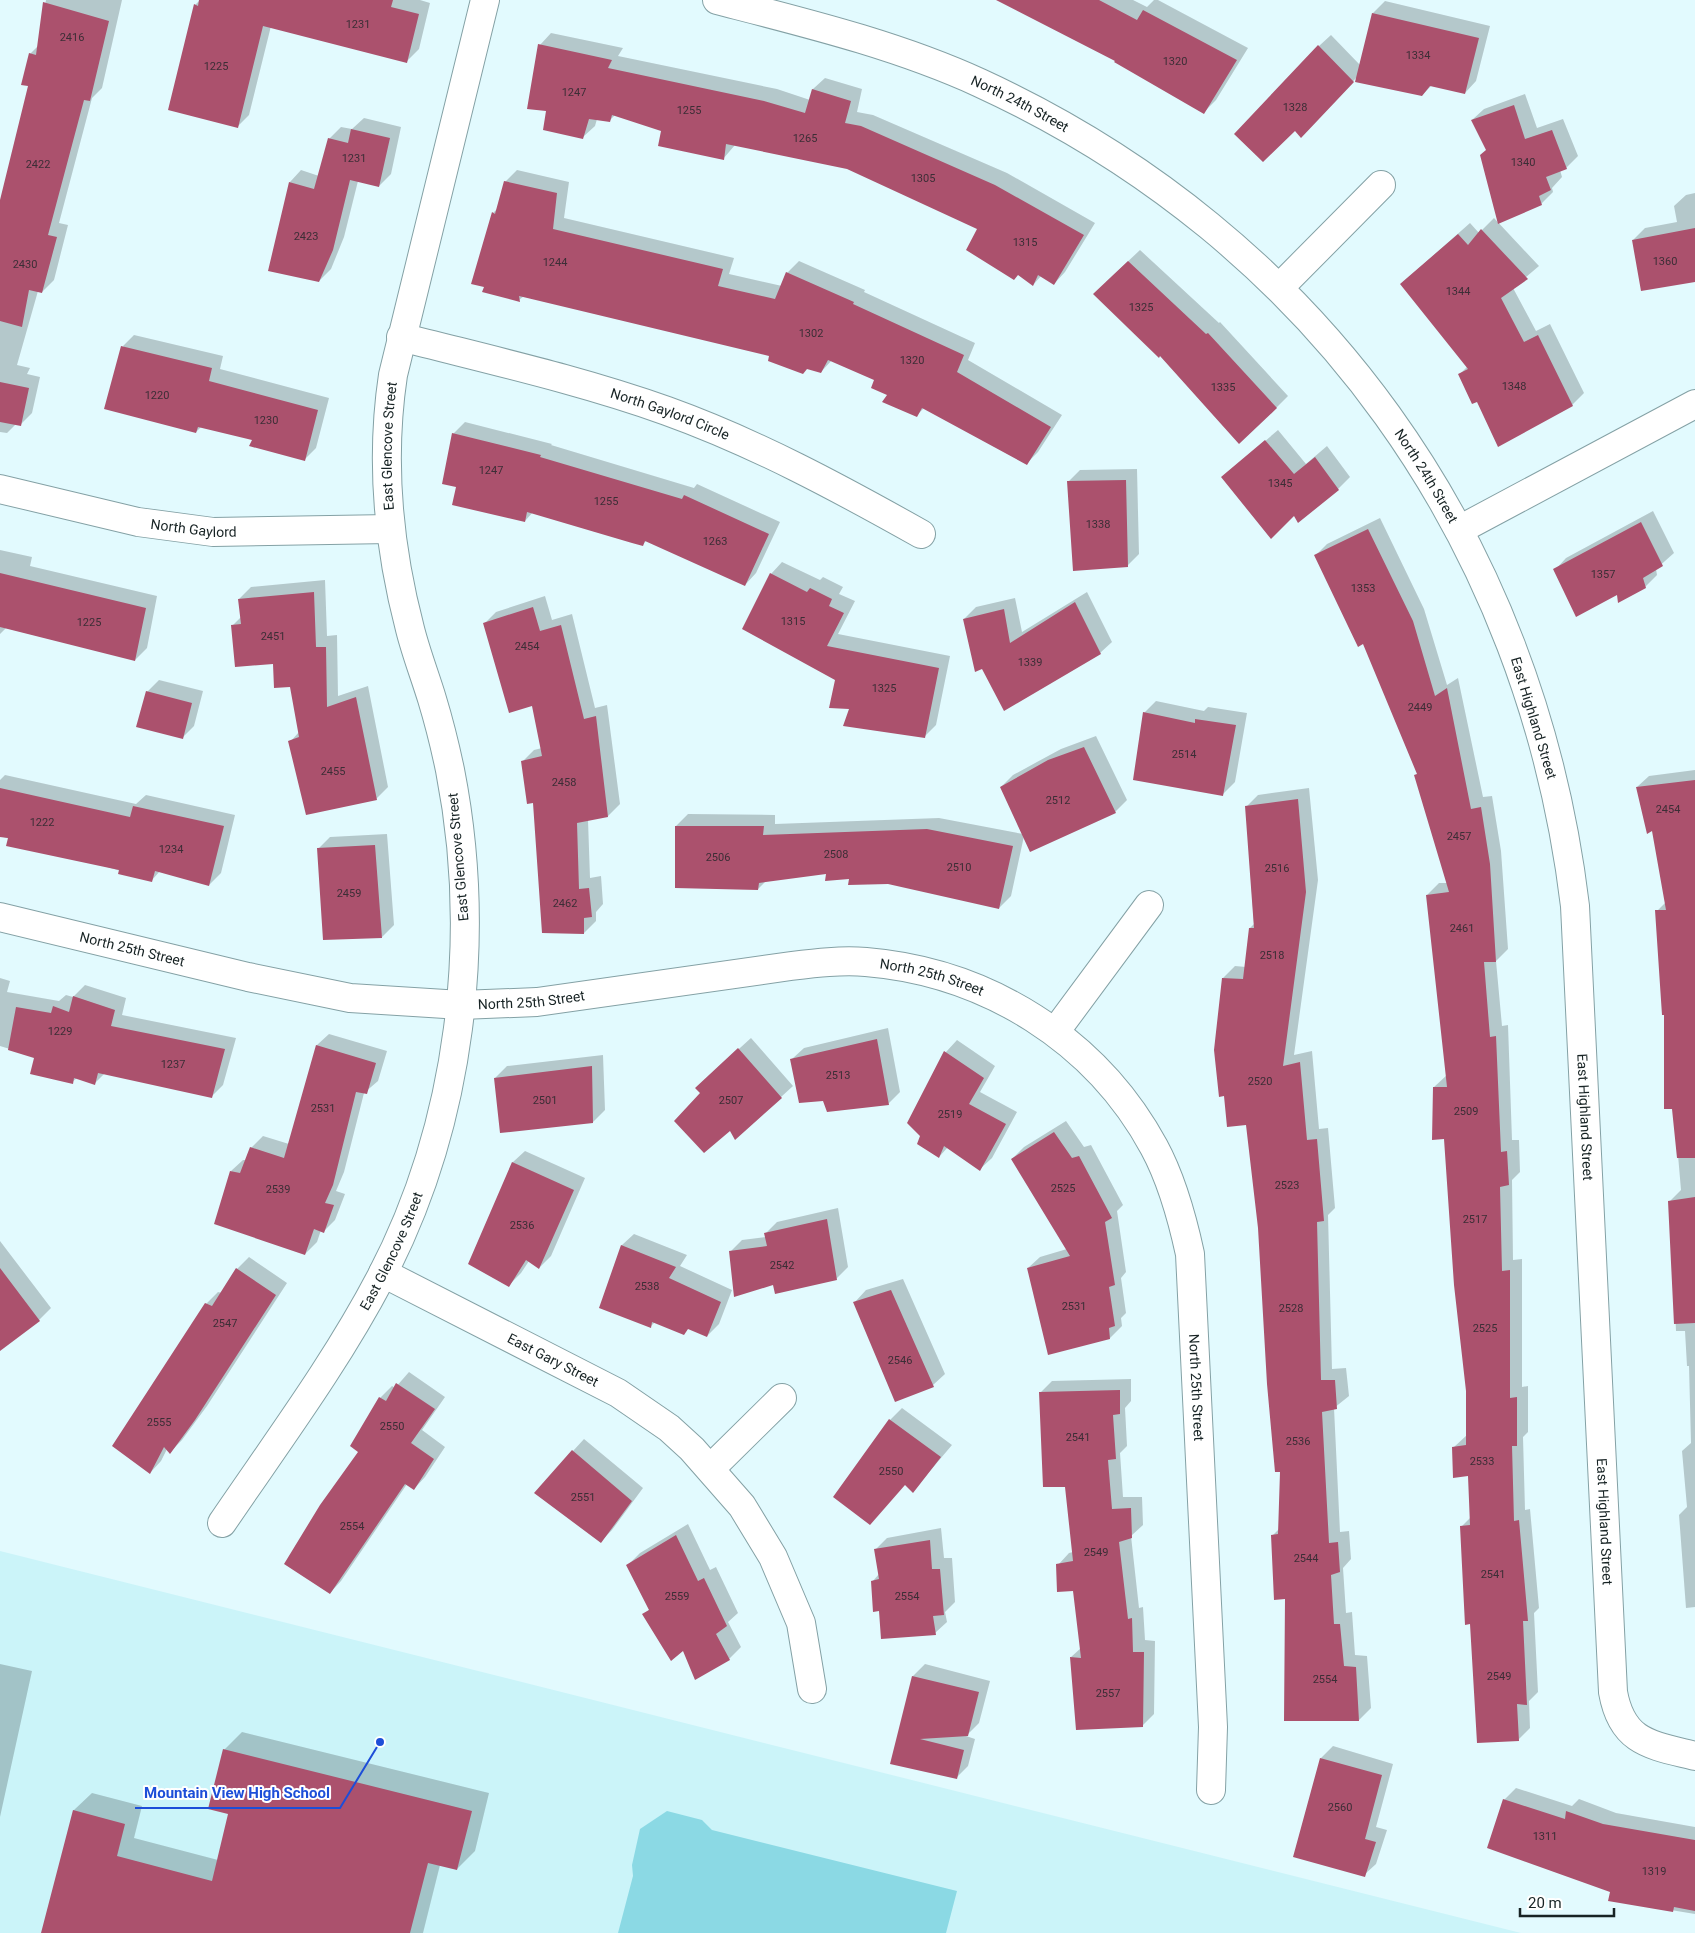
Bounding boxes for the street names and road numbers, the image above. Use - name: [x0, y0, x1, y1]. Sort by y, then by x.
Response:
- street label: North 24th Street: [969, 72, 1072, 135]
- street label: East Glencove Street: [379, 380, 400, 511]
- street label: North Gaylord Circle: [609, 385, 732, 443]
- street label: North 24th Street: [1391, 426, 1461, 526]
- street label: North Gaylord: [150, 516, 237, 540]
- street label: East Highland Street: [1508, 655, 1560, 781]
- street label: East Glencove Street: [444, 792, 472, 922]
- street label: North 25th Street: [78, 929, 187, 969]
- street label: North 25th Street: [879, 955, 987, 999]
- street label: North 25th Street: [477, 987, 586, 1012]
- street label: East Highland Street: [1574, 1053, 1596, 1181]
- street label: East Glencove Street: [356, 1189, 426, 1313]
- street label: East Gary Street: [505, 1330, 602, 1390]
- street label: North 25th Street: [1186, 1333, 1207, 1442]
- street label: East Highland Street: [1594, 1458, 1616, 1586]

